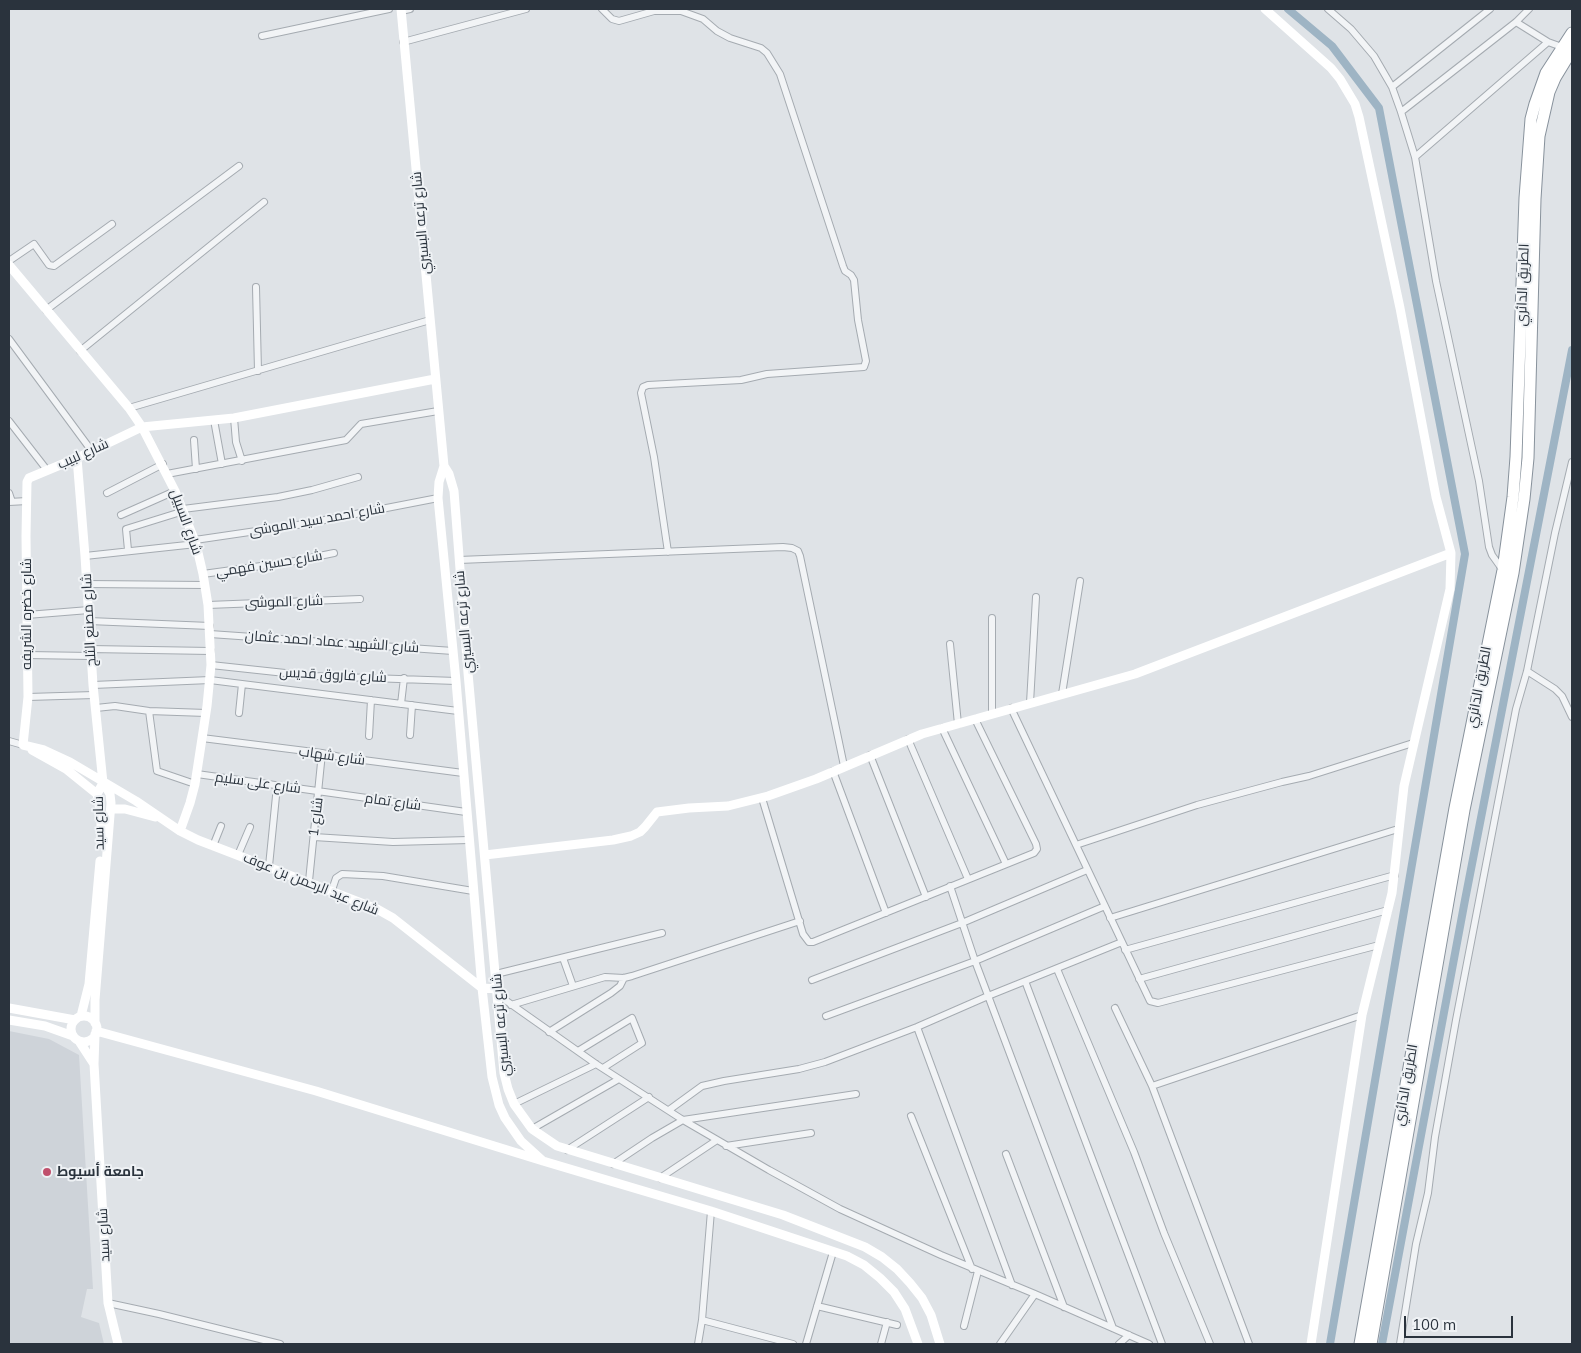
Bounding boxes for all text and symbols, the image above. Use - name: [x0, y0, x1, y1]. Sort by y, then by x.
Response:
- street label: شارع ترعه البسيري: [408, 171, 434, 275]
- street label: الطريق الدائري: [1513, 243, 1533, 327]
- street label: شارع لبيب: [55, 435, 111, 473]
- street label: شارع السبيل: [166, 487, 206, 557]
- street label: شارع احمد سيد الموشى: [248, 500, 386, 540]
- street label: شارع حسين فهمي: [214, 547, 324, 581]
- street label: شارع خضره الشريفه: [19, 558, 35, 670]
- street label: شارع ترعه البسيري: [451, 570, 477, 674]
- street label: شارع مصنع الثلج: [78, 573, 100, 667]
- street label: شارع الموشى: [244, 592, 324, 612]
- street label: شارع الشهيد عماد احمد عثمان: [244, 628, 420, 656]
- street label: الطريق الدائري: [1463, 645, 1495, 729]
- street label: شارع فاروق قديس: [279, 664, 387, 686]
- street label: شارع شهاب: [298, 743, 366, 769]
- street label: شارع على سليم: [214, 769, 302, 797]
- street label: شارع تمام: [364, 790, 422, 814]
- street label: شارع سيد: [90, 796, 108, 850]
- street label: شارع 1: [305, 797, 327, 837]
- street label: شارع عبد الرحمن بن عوف: [241, 849, 381, 919]
- street label: شارع ترعه البسيري: [488, 973, 514, 1077]
- street label: الطريق الدائري: [1391, 1043, 1421, 1127]
- place label: جامعة أسيوط: [57, 1164, 144, 1180]
- marker: جامعة أسيوط: [41, 1166, 53, 1178]
- street label: شارع سيد: [94, 1208, 114, 1262]
- scale bar: [1406, 1306, 1515, 1338]
- text: 100 m: [1412, 1315, 1456, 1334]

